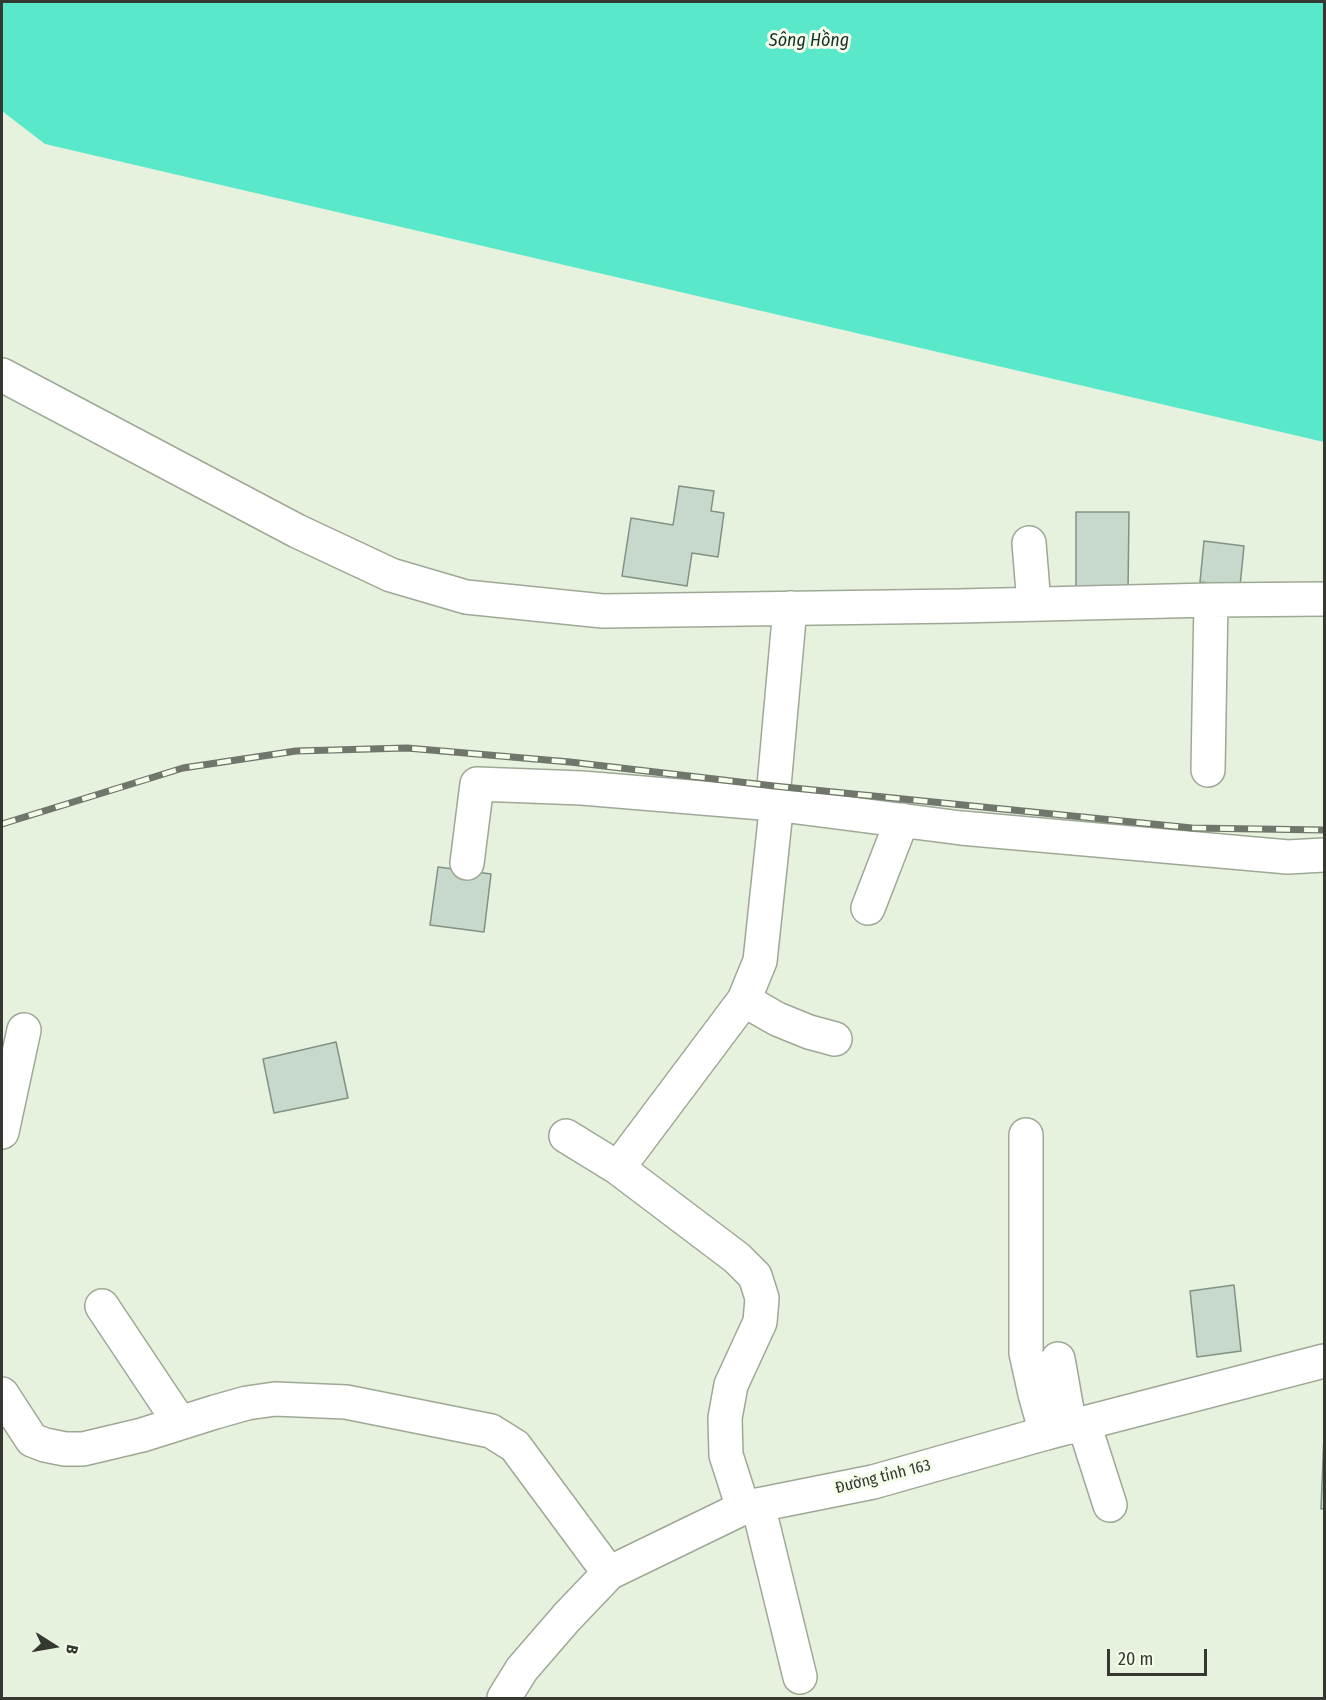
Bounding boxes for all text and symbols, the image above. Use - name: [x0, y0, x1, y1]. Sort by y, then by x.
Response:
- water label: Sông Hồng: [769, 30, 849, 52]
- street label: Đường tỉnh 163: [833, 1456, 933, 1498]
- north arrow: [24, 1616, 84, 1676]
- scale bar: [1110, 1637, 1210, 1675]
- text: B: [62, 1643, 82, 1656]
- text: 20 m: [1118, 1648, 1153, 1670]

